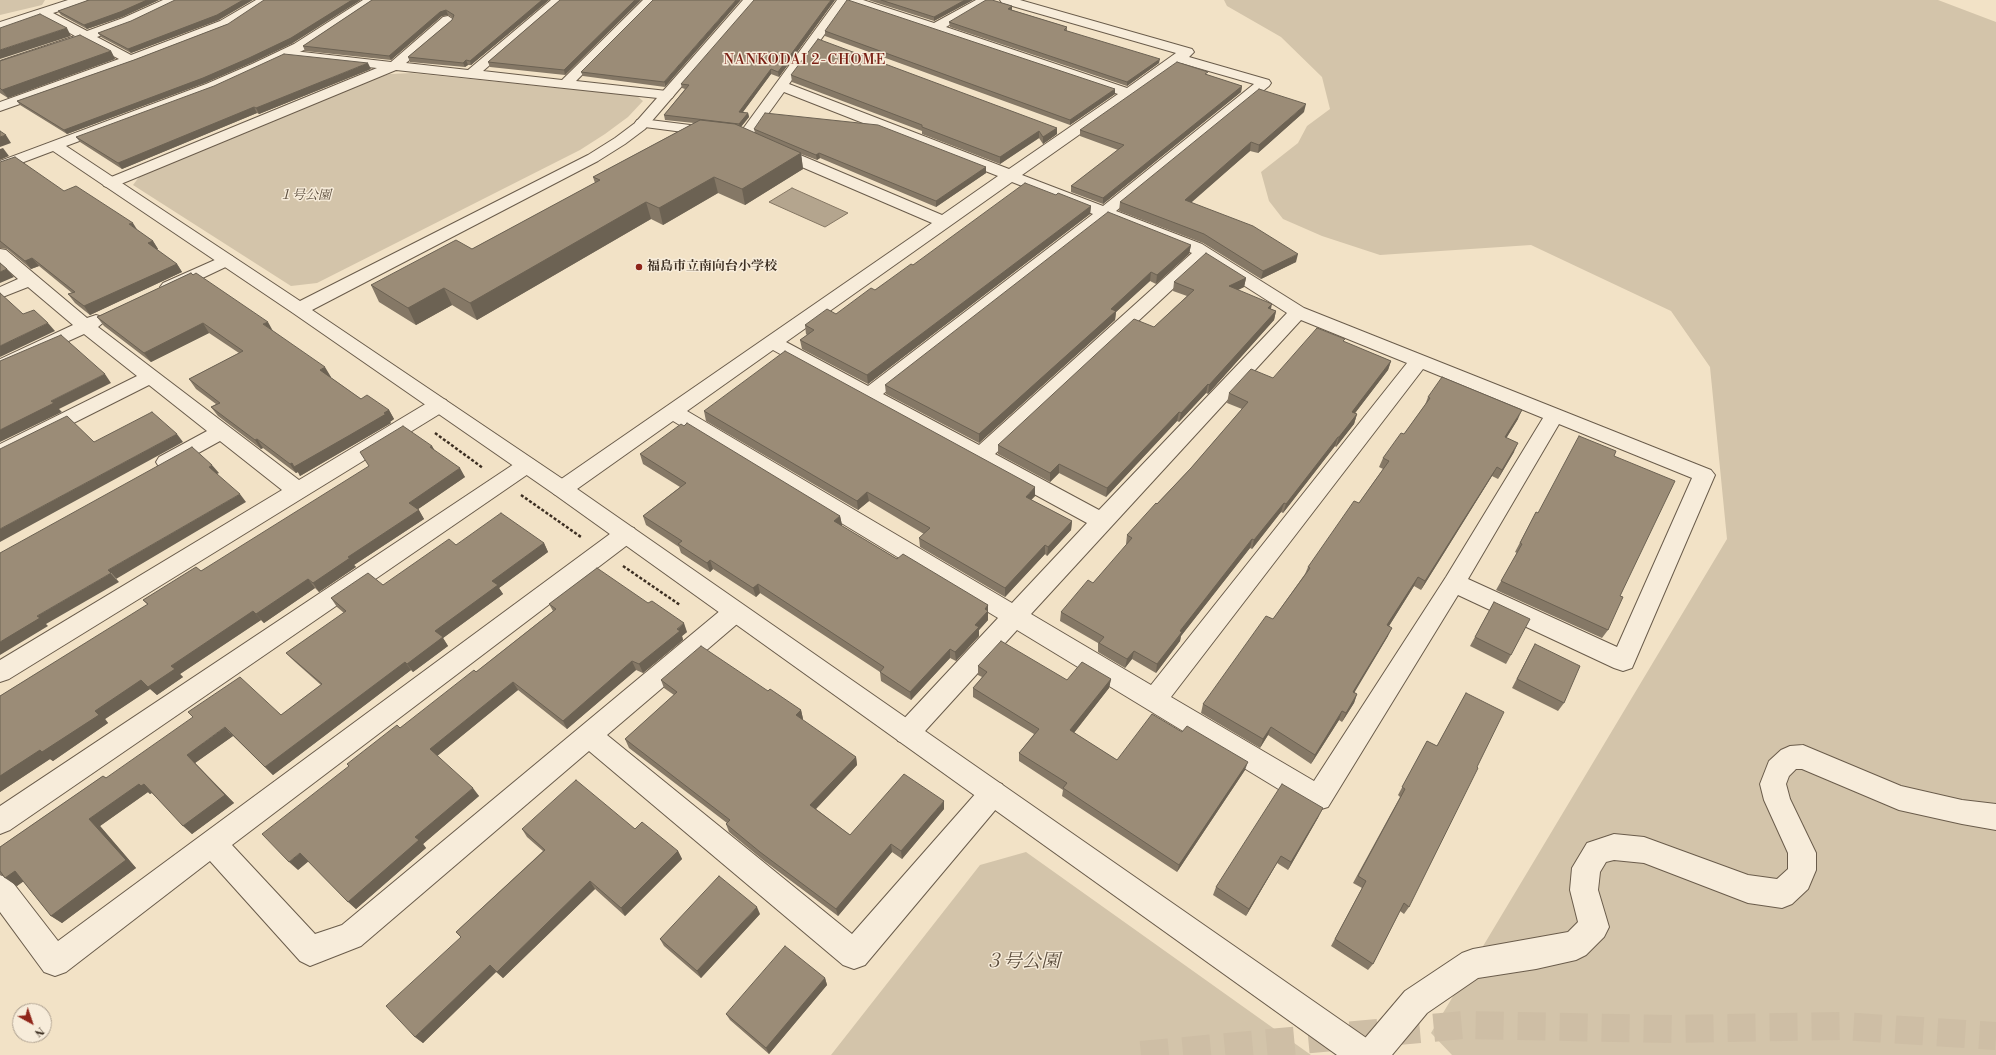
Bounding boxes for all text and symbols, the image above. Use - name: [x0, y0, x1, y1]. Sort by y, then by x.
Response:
- district label: NANKODAI 2-CHOME: [724, 53, 886, 69]
- park label: １号公園: [279, 188, 331, 204]
- place label: 福島市立南向台小学校: [647, 259, 777, 275]
- marker: 福島市立南向台小学校: [634, 262, 644, 272]
- park label: ３号公園: [984, 951, 1060, 973]
- north arrow: [12, 1003, 52, 1043]
- text: N: [31, 1023, 47, 1040]

